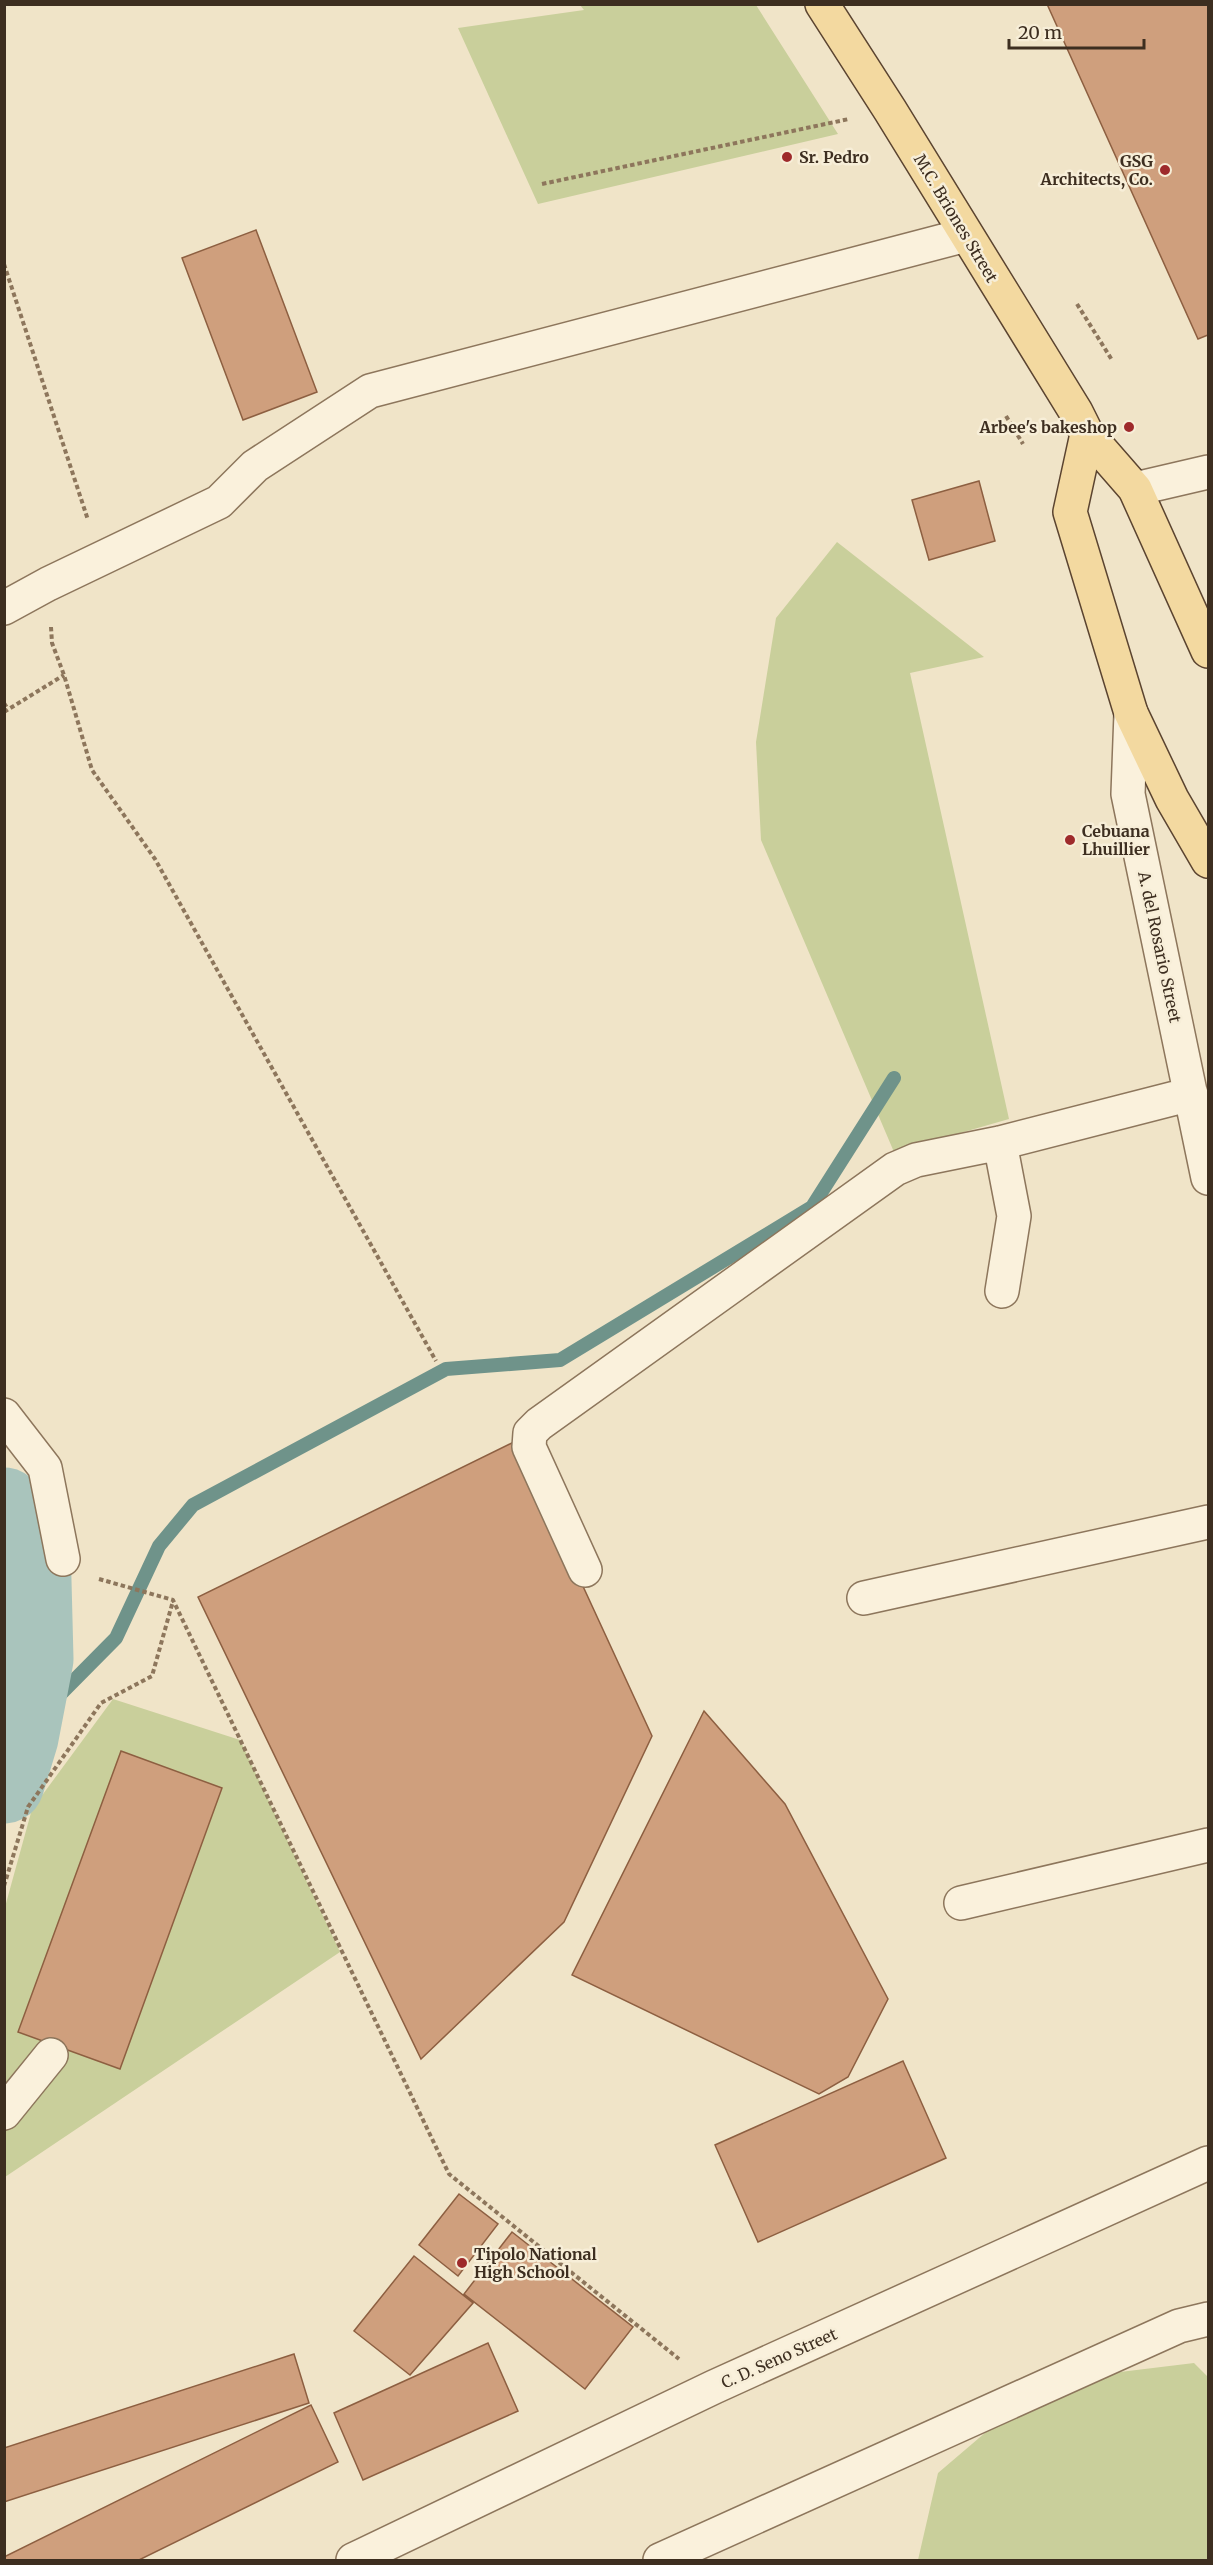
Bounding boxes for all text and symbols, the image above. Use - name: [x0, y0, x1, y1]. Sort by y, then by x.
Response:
- scale bar: [1009, 12, 1144, 50]
- text: 20 m: [1018, 21, 1062, 44]
- place label: Sr. Pedro: [799, 147, 869, 167]
- marker: Sr. Pedro: [780, 150, 794, 164]
- street label: M.C. Briones Street: [910, 150, 1003, 286]
- place label: GSG Architects, Co.: [1040, 151, 1153, 190]
- marker: GSG Architects, Co.: [1158, 163, 1172, 177]
- place label: Arbee's bakeshop: [978, 417, 1117, 437]
- marker: Arbee's bakeshop: [1122, 420, 1136, 434]
- place label: Cebuana Lhuillier: [1082, 821, 1151, 859]
- marker: Cebuana Lhuillier: [1063, 833, 1077, 847]
- street label: A. del Rosario Street: [1134, 869, 1186, 1025]
- place label: Tipolo National High School: [474, 2244, 597, 2282]
- marker: Tipolo National High School: [455, 2256, 469, 2270]
- street label: C. D. Seno Street: [718, 2323, 841, 2393]

